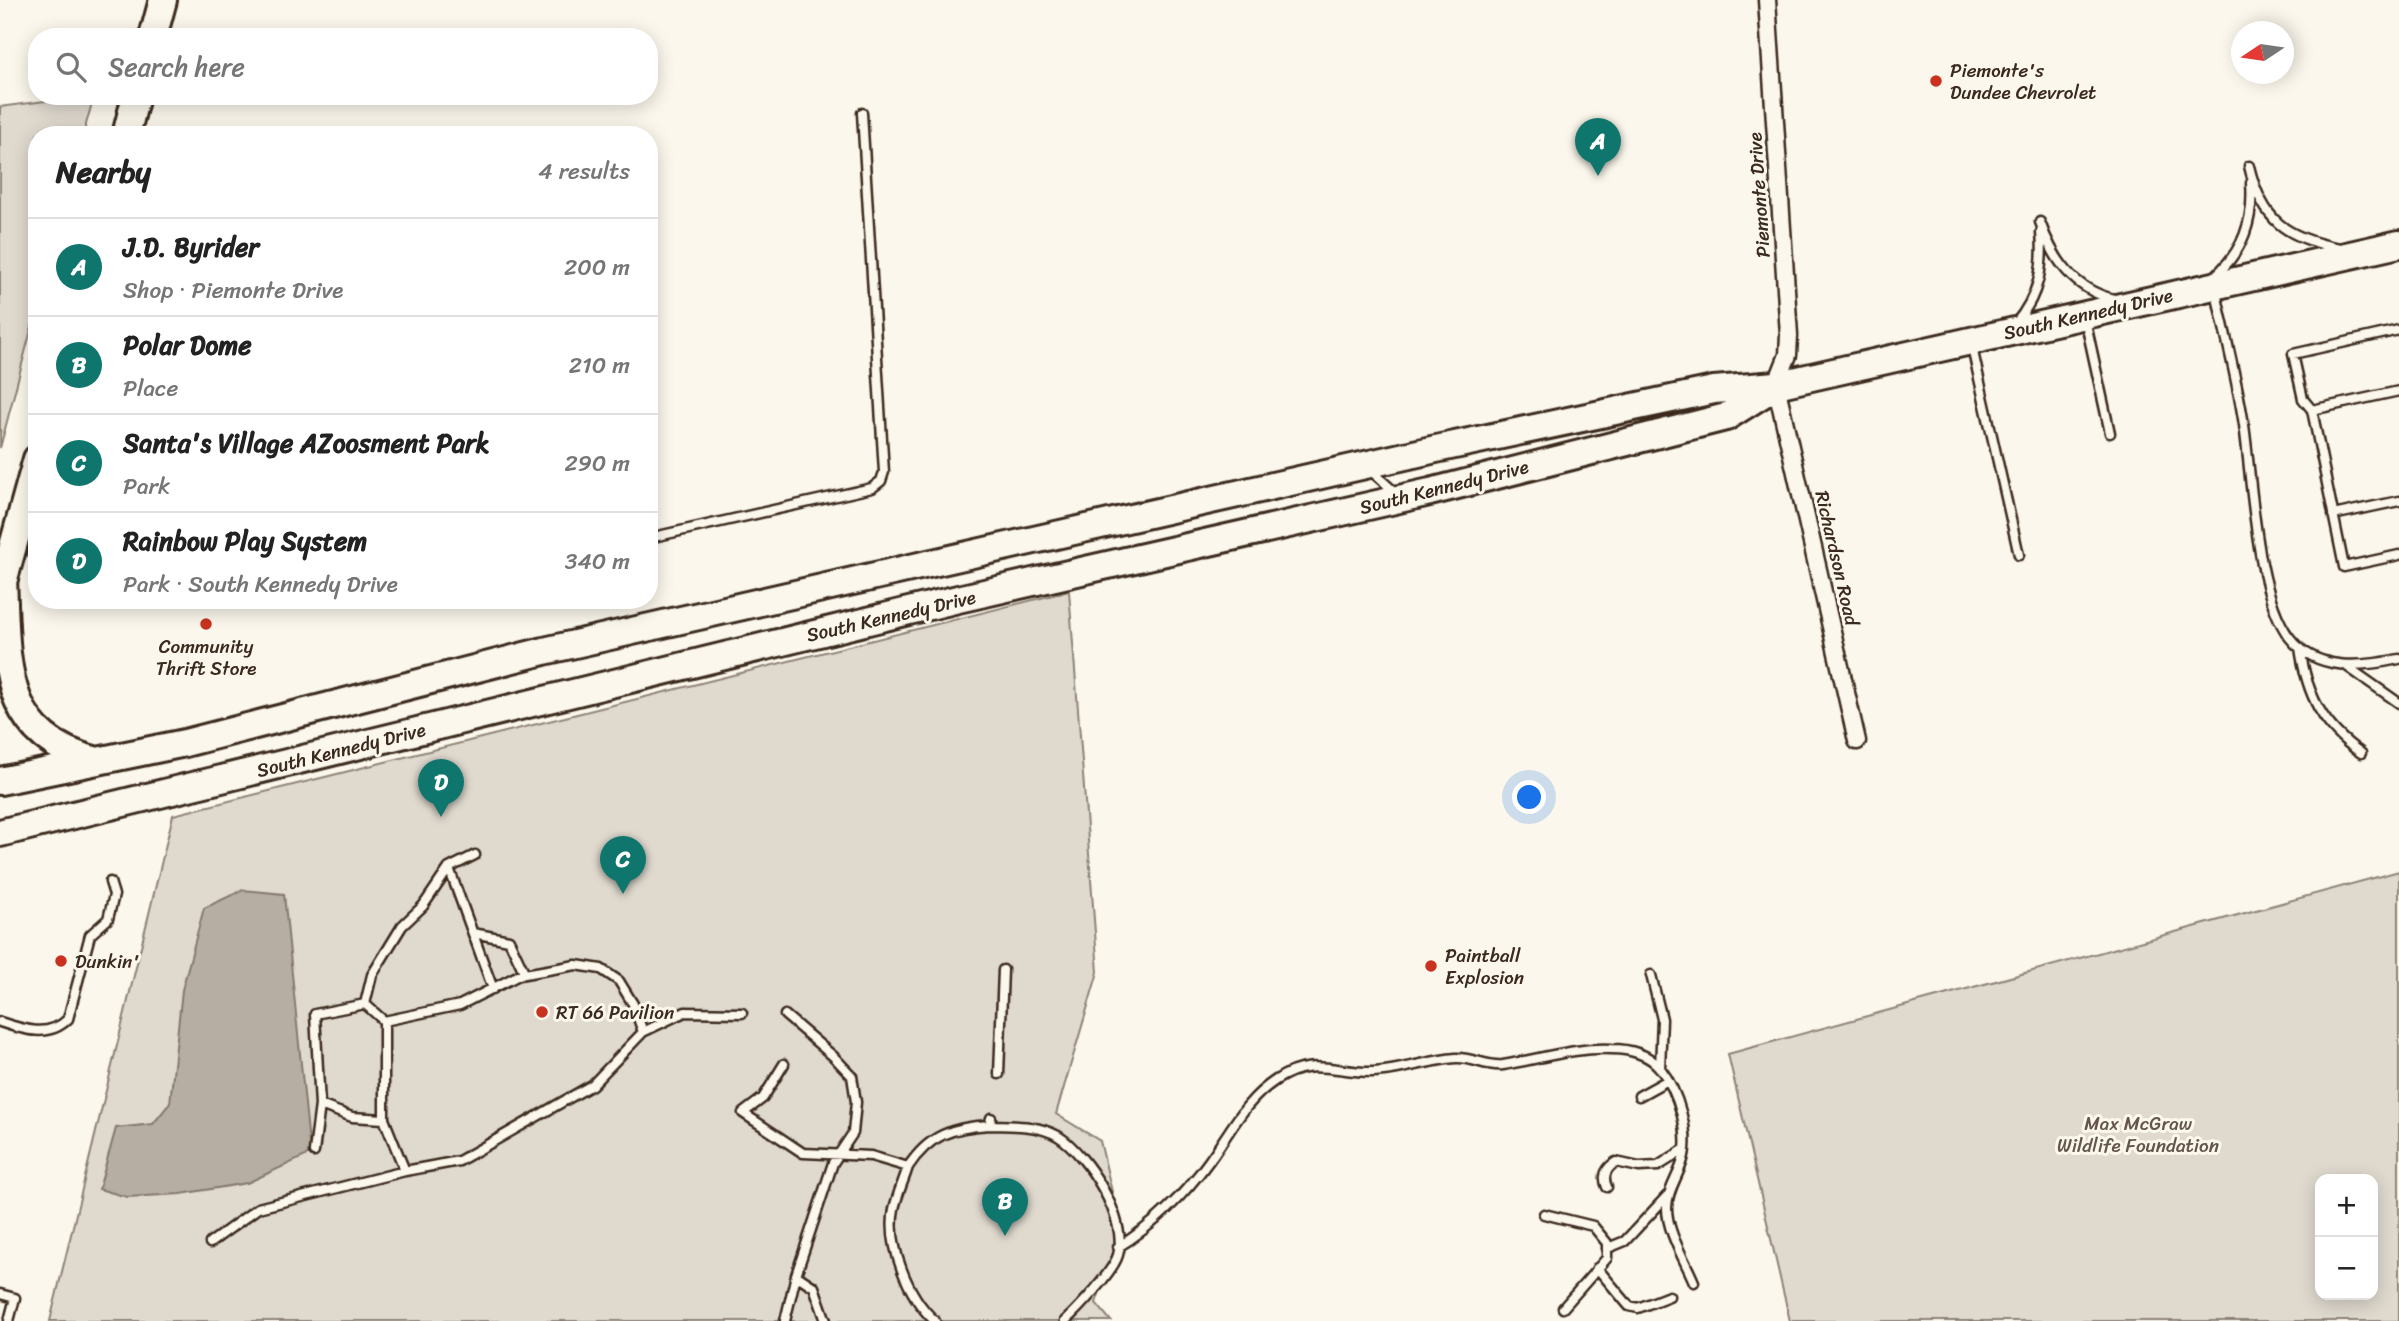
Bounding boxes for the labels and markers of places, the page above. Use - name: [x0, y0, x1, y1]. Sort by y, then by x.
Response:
- place label: Piemonte's Dundee Chevrolet: [1950, 54, 2096, 109]
- marker: Piemonte's Dundee Chevrolet: [1928, 73, 1944, 89]
- pin: A: [1575, 118, 1621, 176]
- marker: Community Thrift Store: [198, 616, 214, 632]
- place label: Community Thrift Store: [156, 630, 256, 685]
- pin: D: [418, 759, 464, 817]
- pin: C: [600, 836, 646, 894]
- place label: Paintball Explosion: [1445, 939, 1524, 994]
- place label: Dunkin': [75, 945, 140, 978]
- marker: Dunkin': [53, 953, 69, 969]
- marker: Paintball Explosion: [1423, 958, 1439, 974]
- place label: RT 66 Pavilion: [556, 996, 674, 1029]
- marker: RT 66 Pavilion: [534, 1004, 550, 1020]
- pin: B: [982, 1178, 1028, 1236]

